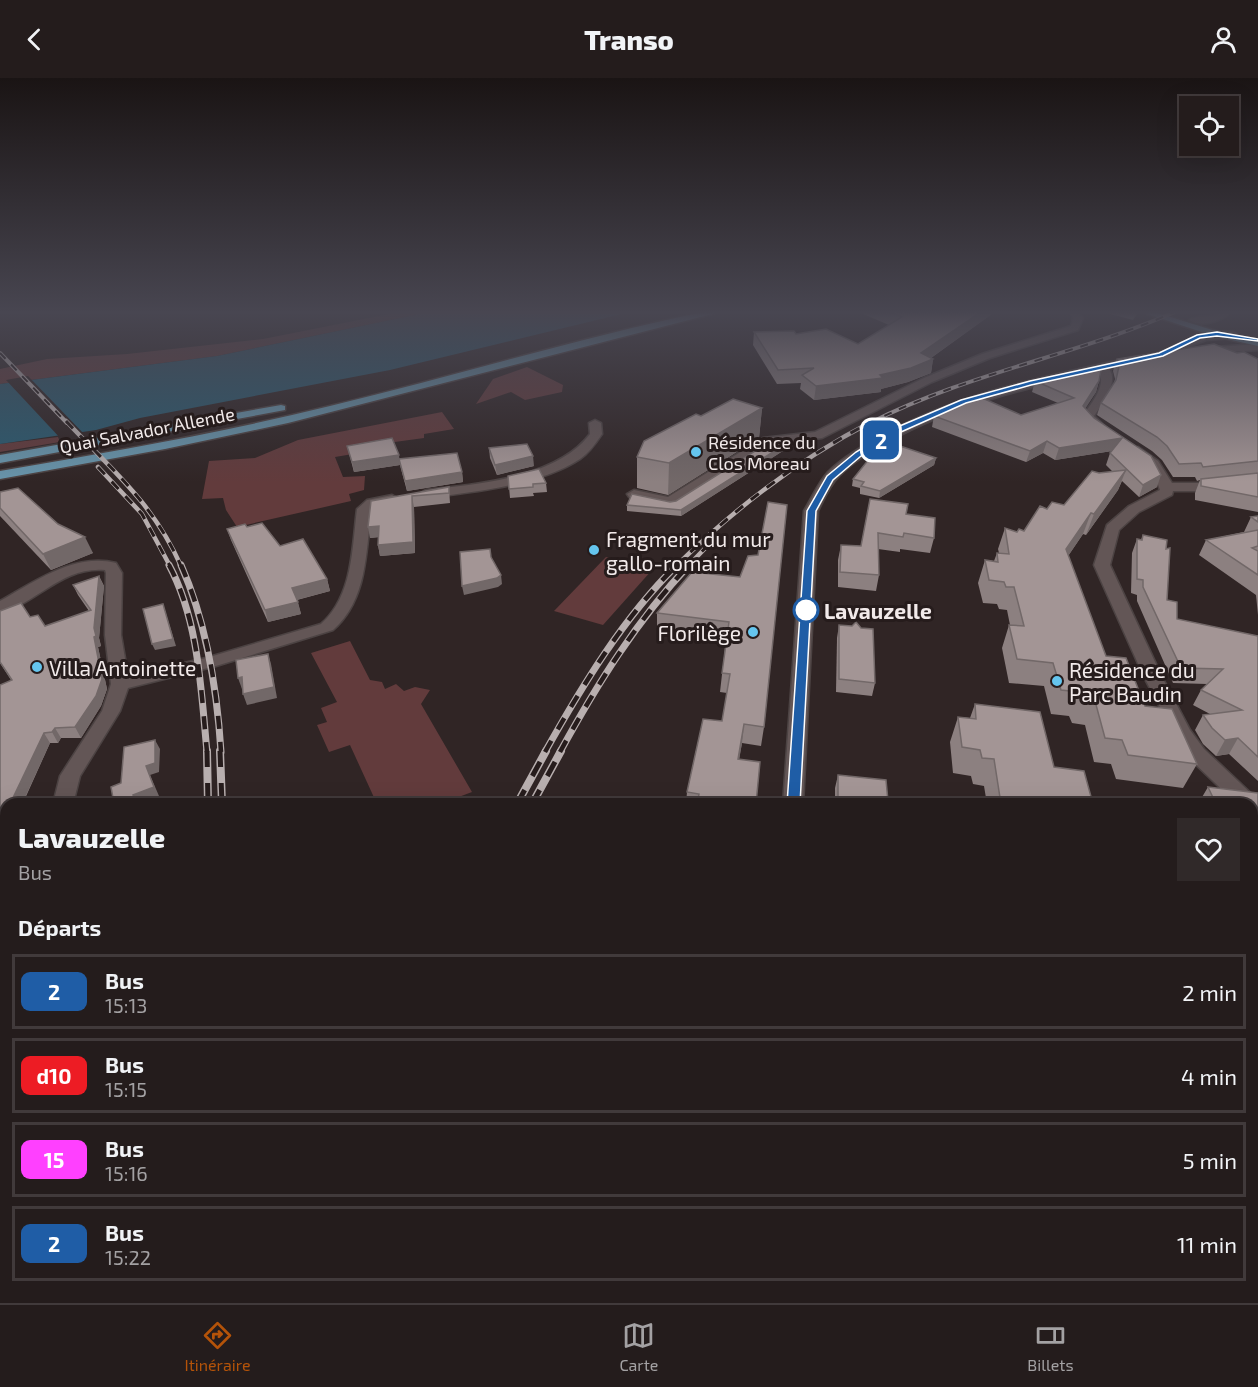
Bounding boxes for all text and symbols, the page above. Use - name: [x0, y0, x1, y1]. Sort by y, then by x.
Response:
- icon: back: [18, 23, 51, 56]
- text: Transo: [584, 23, 674, 55]
- icon: person: [1207, 23, 1240, 56]
- map controls: [1179, 96, 1239, 156]
- button: locate: [1179, 96, 1239, 156]
- street label: Quai Salvador Allende: [58, 402, 236, 458]
- line badge: 2: [862, 420, 900, 460]
- text: 2: [875, 428, 887, 453]
- place label: Résidence du Clos Moreau: [708, 431, 816, 474]
- marker: Résidence du Clos Moreau: [689, 445, 703, 459]
- place label: Fragment du mur gallo-romain: [606, 526, 771, 575]
- marker: Fragment du mur gallo-romain: [587, 543, 601, 557]
- marker: Lavauzelle: [793, 597, 819, 623]
- place label: Lavauzelle: [824, 598, 932, 623]
- place label: Florilège: [657, 620, 741, 645]
- marker: Florilège: [746, 625, 760, 639]
- place label: Villa Antoinette: [49, 655, 196, 680]
- place label: Résidence du Parc Baudin: [1069, 657, 1195, 706]
- marker: Villa Antoinette: [30, 660, 44, 674]
- marker: Résidence du Parc Baudin: [1050, 674, 1064, 688]
- button: heart: [1177, 818, 1240, 881]
- text: Lavauzelle: [18, 820, 165, 854]
- text: Bus: [18, 860, 52, 884]
- text: Départs: [18, 914, 101, 940]
- text: Bus: [105, 967, 144, 993]
- text: 2: [48, 979, 60, 1004]
- text: 2 min: [1182, 979, 1237, 1005]
- text: 15:13: [105, 993, 147, 1017]
- text: Bus: [105, 1051, 144, 1077]
- text: d10: [37, 1063, 71, 1088]
- text: 4 min: [1181, 1063, 1237, 1089]
- text: 15:15: [105, 1077, 147, 1101]
- text: Bus: [105, 1135, 144, 1161]
- text: 15: [44, 1147, 64, 1172]
- text: 5 min: [1183, 1147, 1237, 1173]
- text: 15:16: [105, 1161, 148, 1185]
- text: Bus: [105, 1219, 144, 1245]
- text: 2: [48, 1231, 60, 1256]
- text: 11 min: [1177, 1231, 1237, 1257]
- text: 15:22: [105, 1245, 151, 1269]
- tab: Itinéraire: [184, 1319, 251, 1374]
- tab: Carte: [619, 1319, 658, 1374]
- tab: Billets: [1027, 1319, 1074, 1374]

